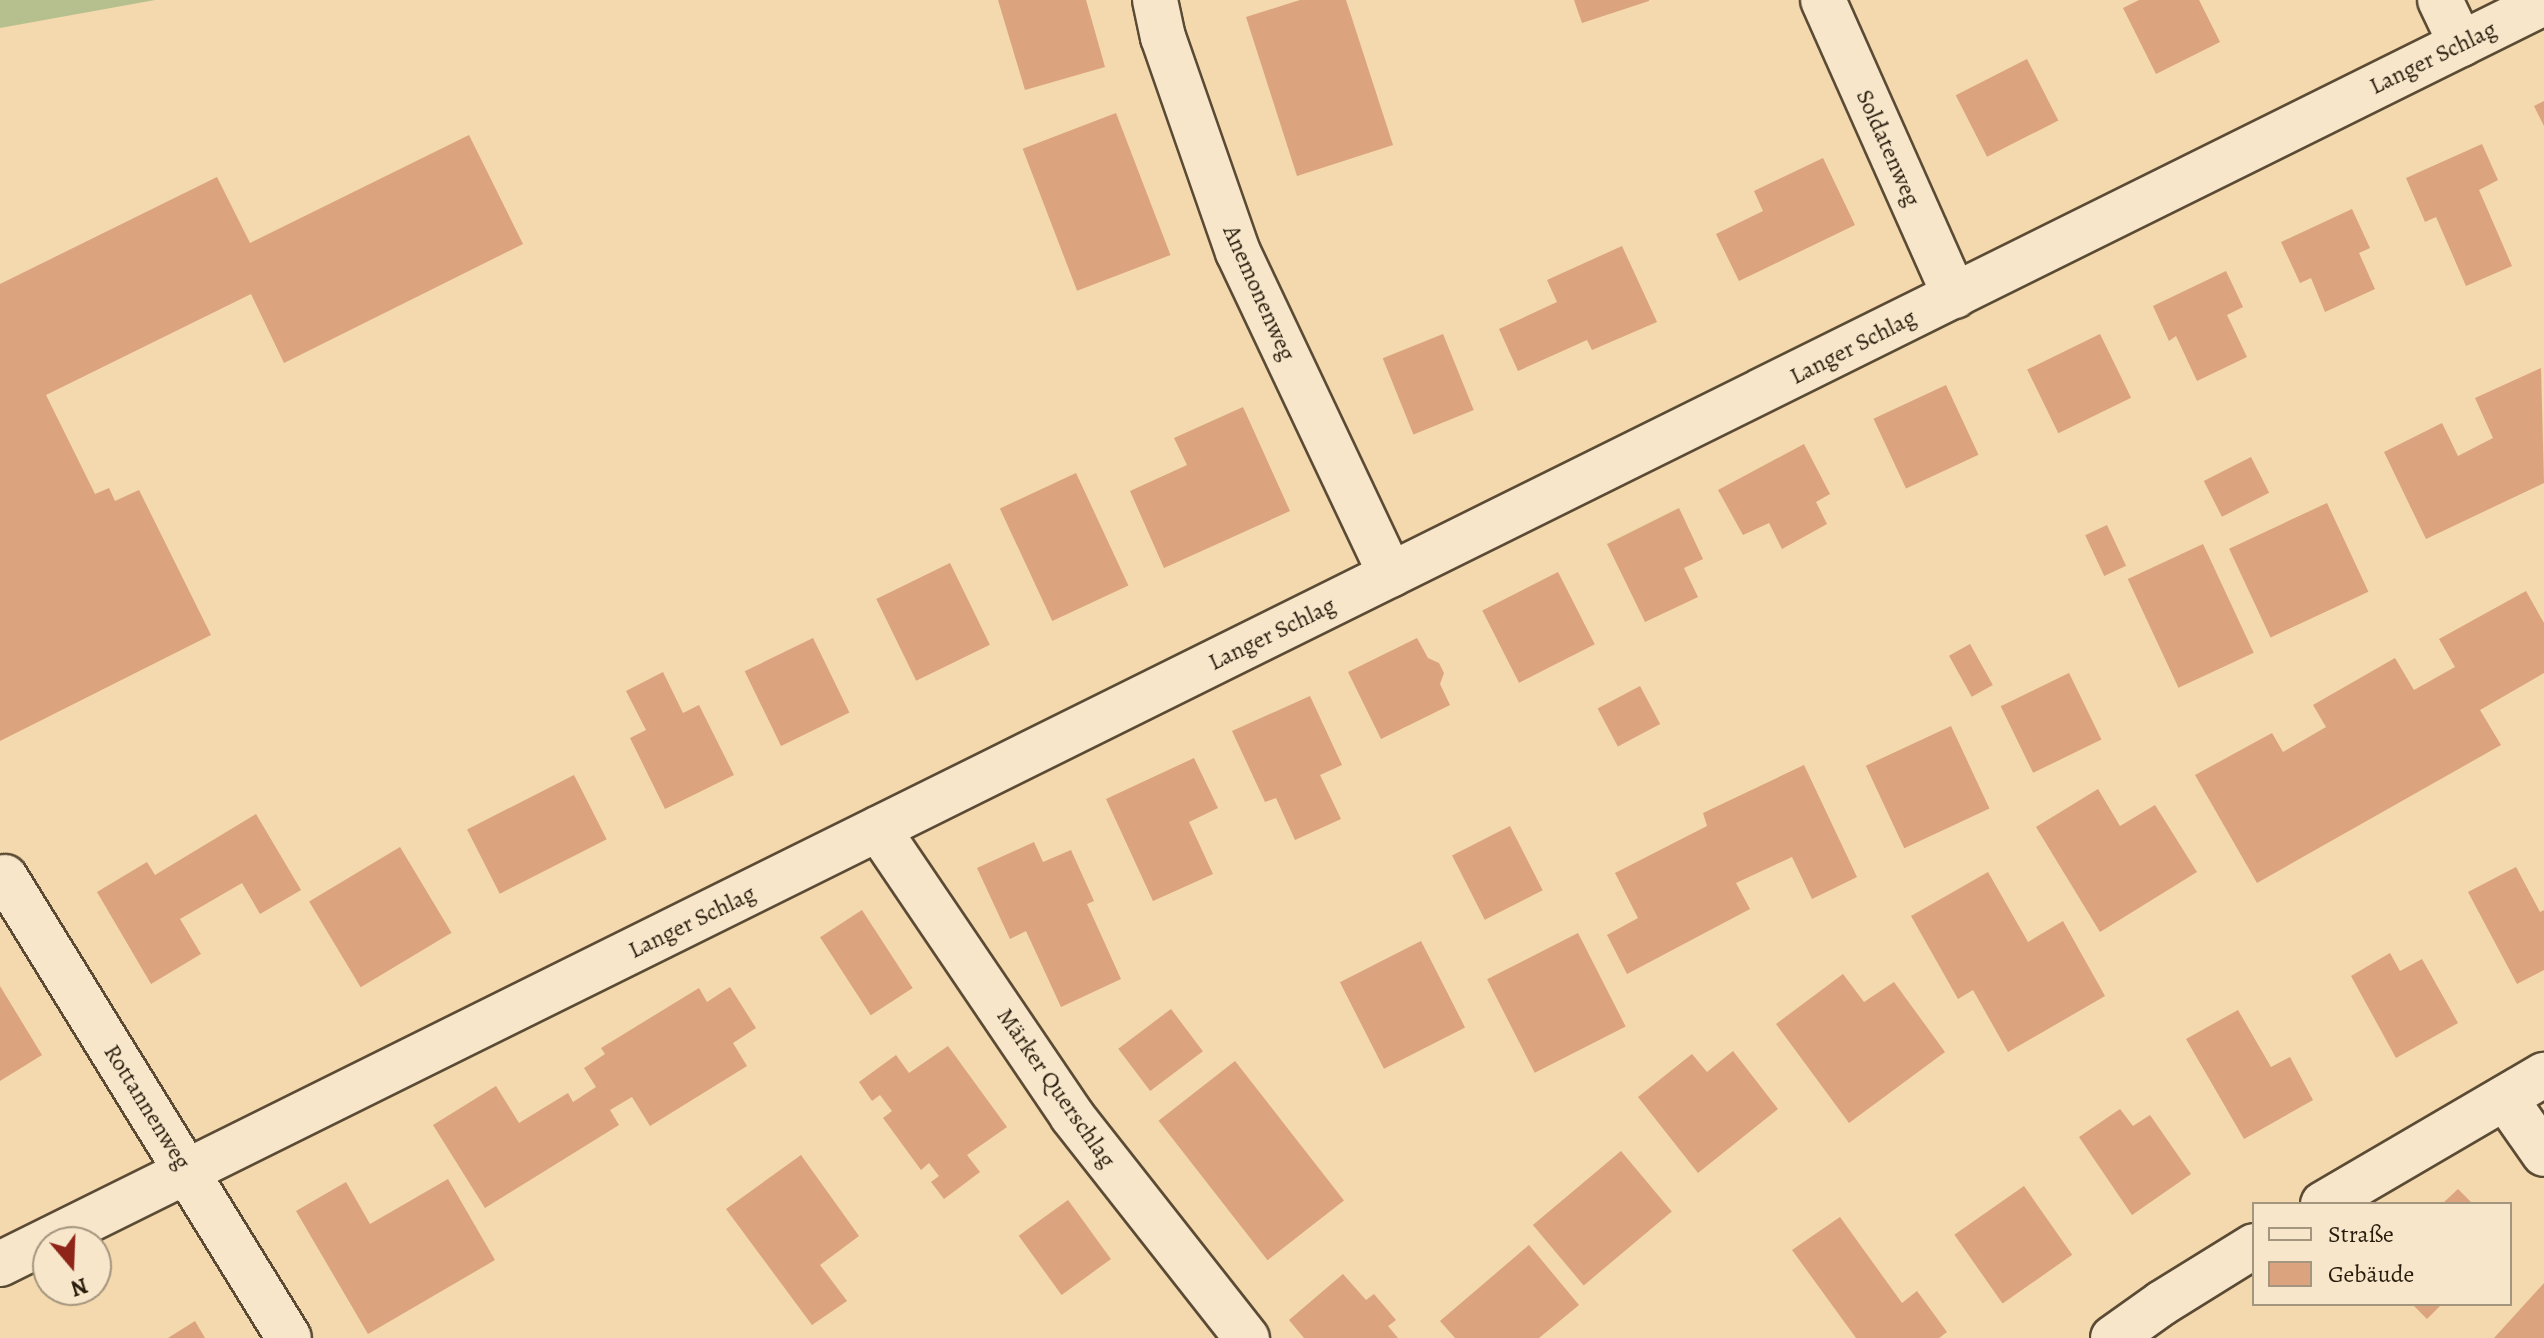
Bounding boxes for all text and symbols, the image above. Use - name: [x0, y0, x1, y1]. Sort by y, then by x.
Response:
- street label: Langer Schlag: [2365, 15, 2501, 101]
- street label: Soldatenweg: [1850, 85, 1926, 211]
- street label: Anemonenweg: [1216, 221, 1302, 365]
- street label: Langer Schlag: [1785, 303, 1921, 391]
- street label: Langer Schlag: [1204, 591, 1340, 677]
- street label: Langer Schlag: [624, 879, 760, 965]
- street label: Märker Querschlag: [990, 1003, 1122, 1173]
- street label: Rottannenweg: [97, 1039, 197, 1175]
- legend: [2252, 1202, 2512, 1306]
- text: Straße: [2328, 1218, 2394, 1250]
- north arrow: [32, 1226, 112, 1306]
- text: Gebäude: [2328, 1258, 2414, 1290]
- text: N: [67, 1270, 92, 1304]

